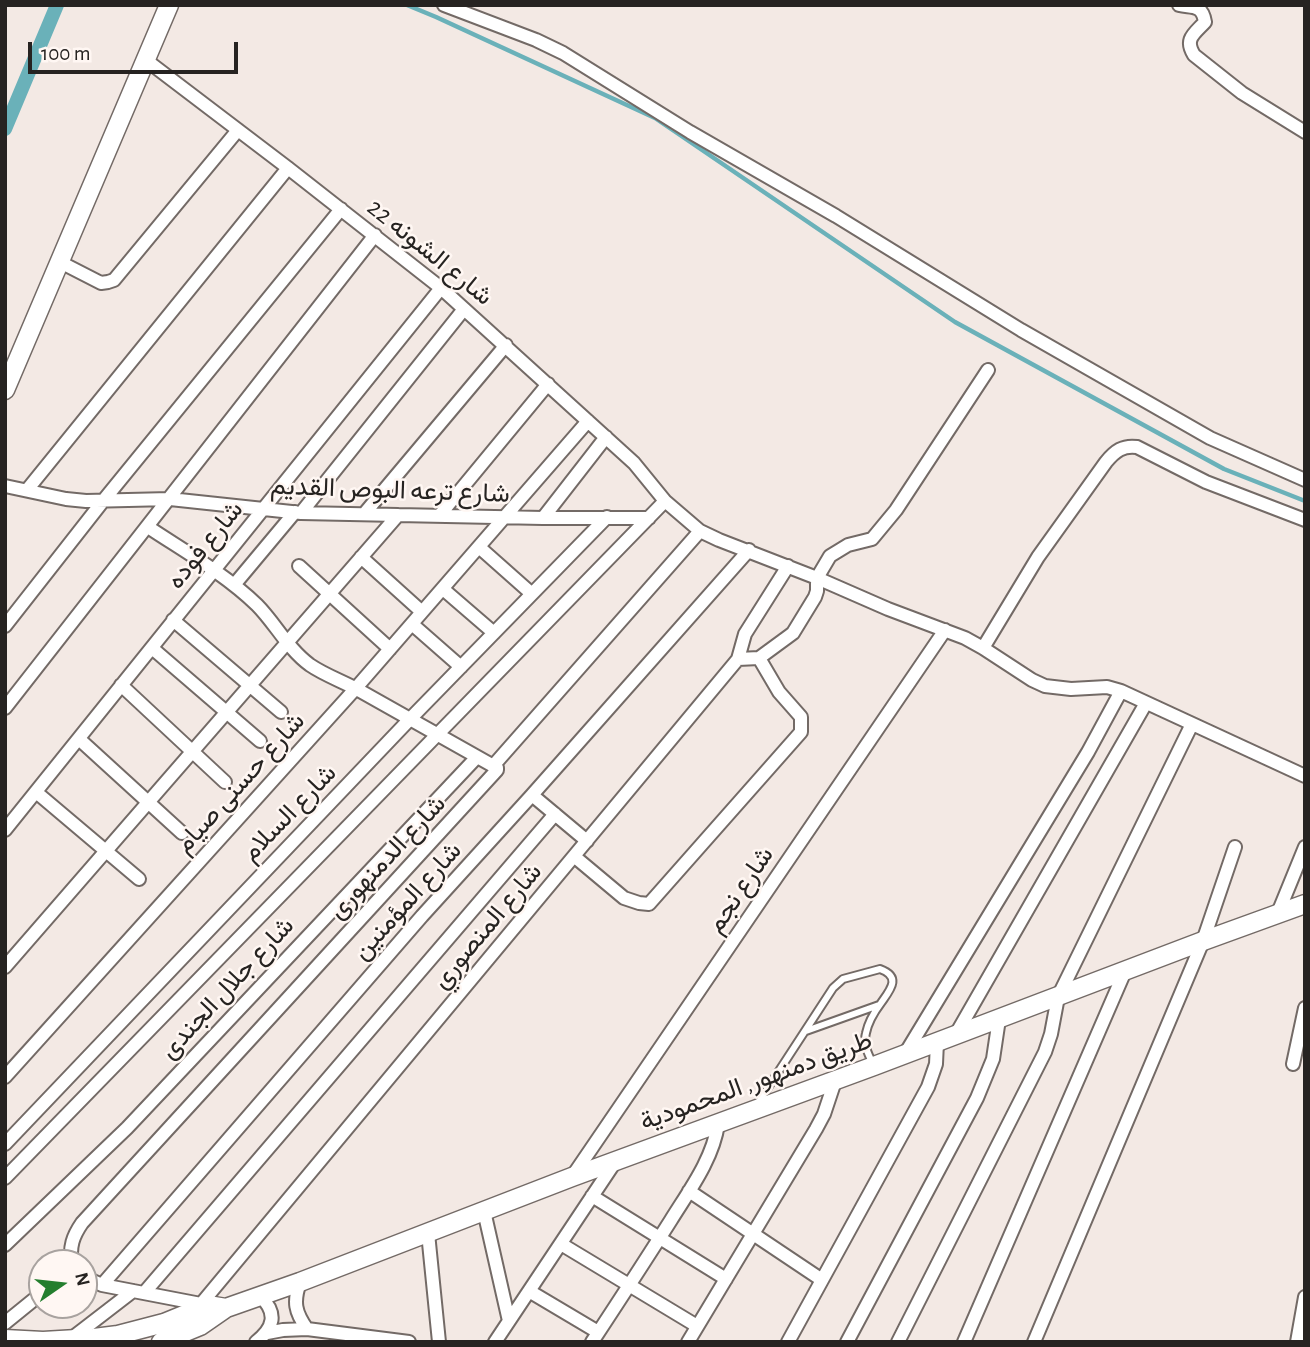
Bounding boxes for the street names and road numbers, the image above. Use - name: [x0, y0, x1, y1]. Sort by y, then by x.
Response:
- street label: شارع الشونه 22: [361, 192, 499, 312]
- street label: شارع ترعه البوص القديم: [270, 470, 510, 510]
- street label: شارع فوده: [160, 495, 250, 595]
- street label: شارع حسنى صيام: [168, 706, 312, 860]
- street label: شارع السلام: [235, 758, 343, 868]
- street label: شارع الدمنهورى: [322, 788, 452, 926]
- street label: شارع المؤمنين: [346, 835, 468, 967]
- street label: شارع نجم: [700, 841, 780, 939]
- street label: شارع المنصوري: [425, 857, 549, 995]
- street label: شارع جلال الجندى: [153, 911, 301, 1065]
- street label: طريق دمنهور, المحمودية: [636, 1024, 876, 1138]

